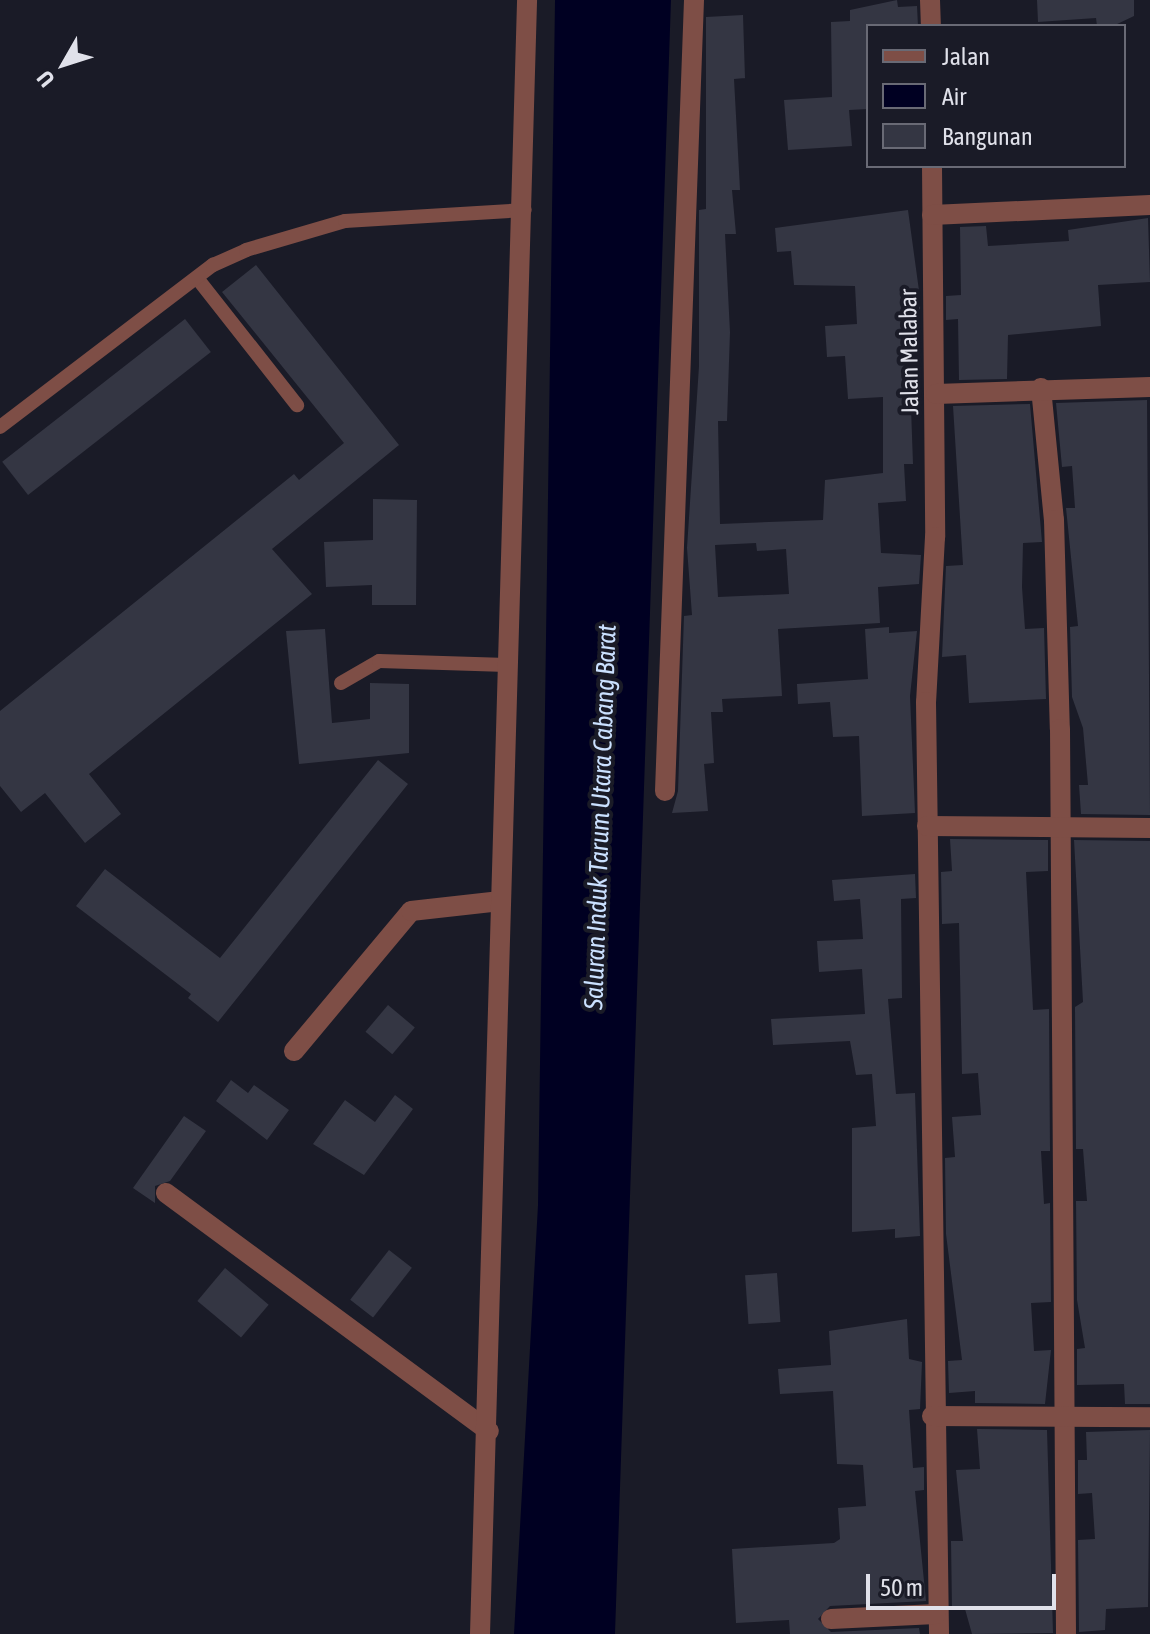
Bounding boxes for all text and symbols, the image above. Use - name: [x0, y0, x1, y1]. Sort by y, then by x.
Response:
- north arrow: [24, 24, 104, 104]
- legend: [866, 24, 1126, 168]
- text: Jalan: [942, 43, 990, 70]
- text: U: [31, 66, 60, 92]
- text: Air: [942, 83, 966, 110]
- text: Bangunan: [942, 123, 1033, 150]
- street label: Jalan Malabar: [894, 289, 924, 415]
- water label: Saluran Induk Tarum Utara Cabang Barat: [579, 624, 623, 1010]
- scale bar: [870, 1558, 1060, 1608]
- text: 50 m: [880, 1574, 923, 1601]

